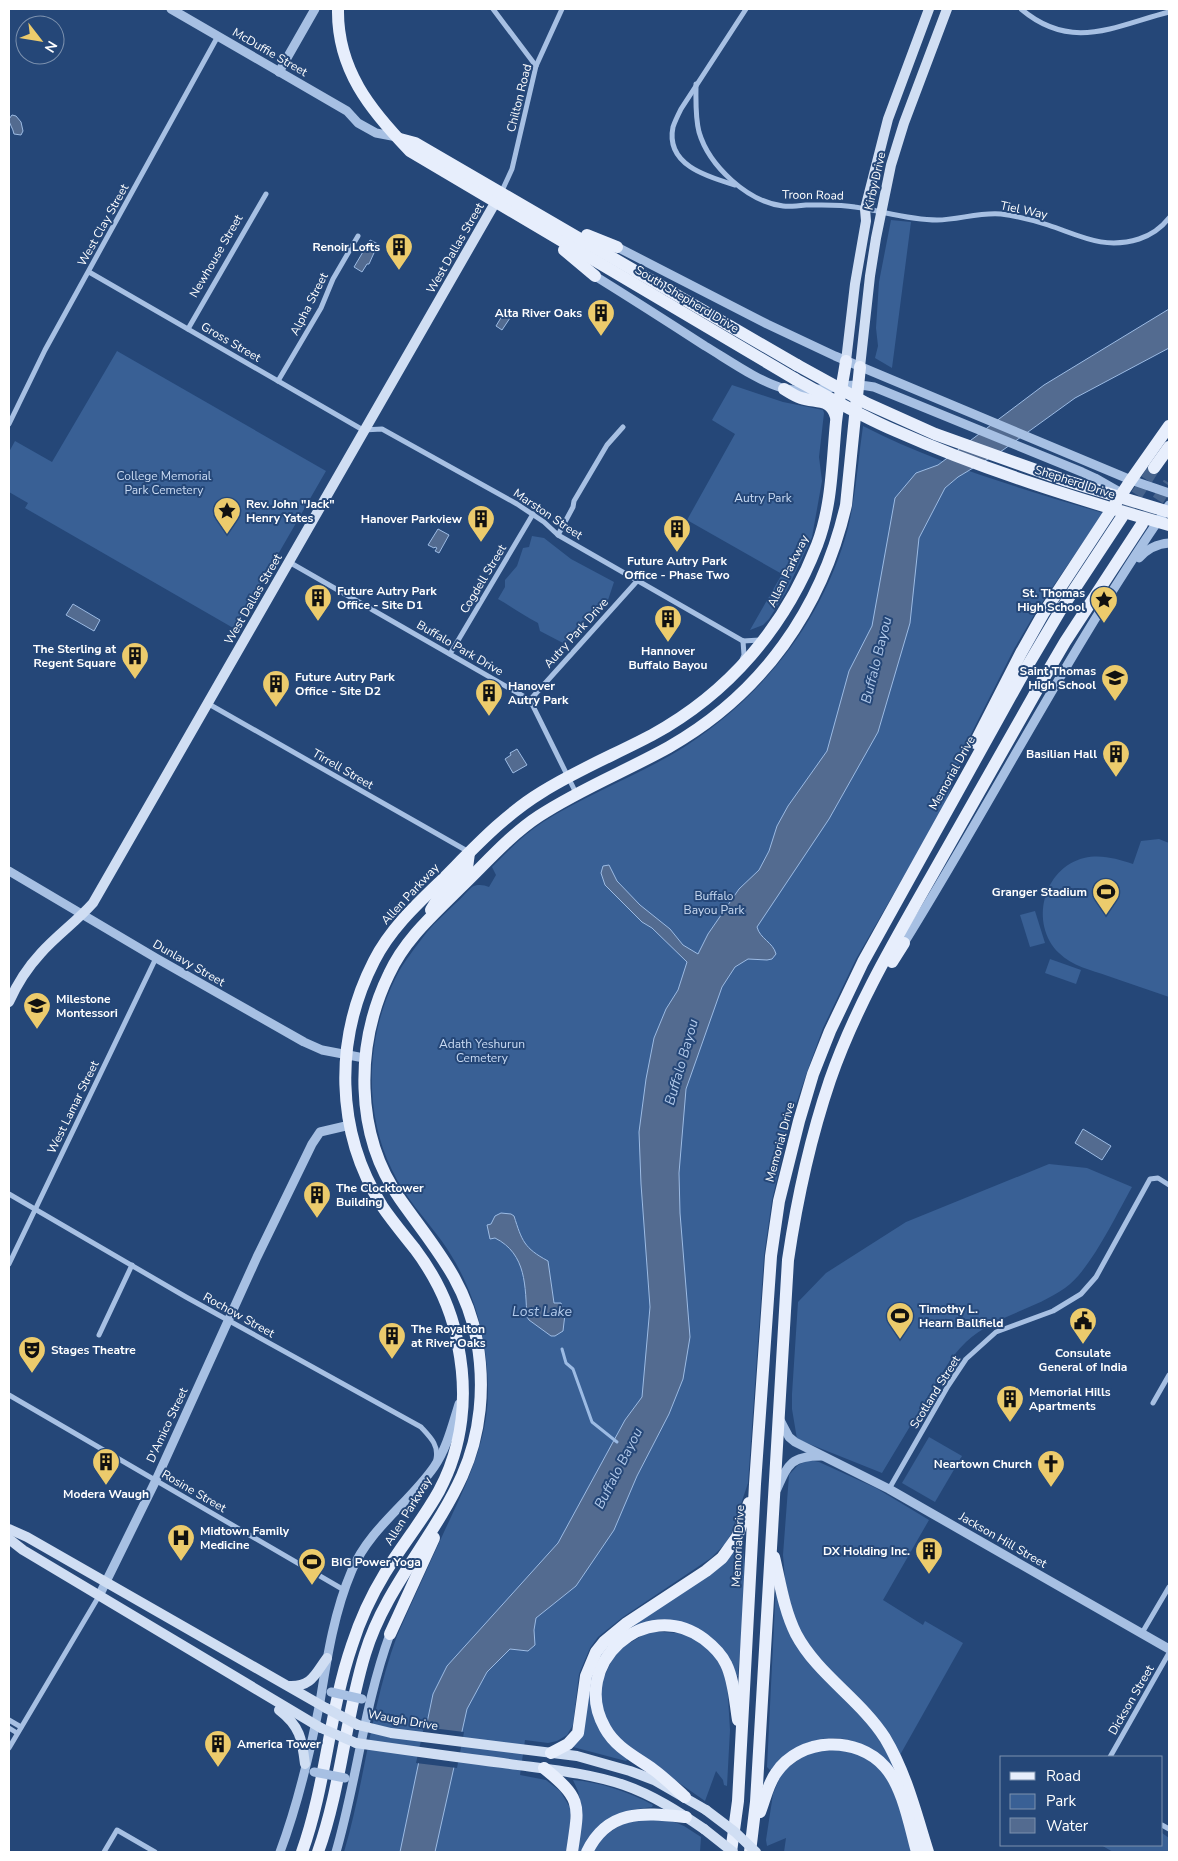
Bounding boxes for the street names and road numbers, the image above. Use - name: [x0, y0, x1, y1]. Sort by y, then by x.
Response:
- street label: McDuffie Street: [230, 24, 311, 80]
- street label: Chilton Road: [503, 62, 535, 134]
- street label: Kirby Drive: [861, 150, 889, 212]
- street label: West Clay Street: [74, 180, 133, 269]
- street label: Troon Road: [782, 186, 844, 204]
- street label: Tiel Way: [999, 197, 1050, 223]
- street label: West Dallas Street: [423, 199, 488, 296]
- street label: Newhouse Street: [186, 211, 247, 300]
- street label: South Shepherd Drive: [632, 262, 742, 336]
- street label: Alpha Street: [286, 269, 332, 338]
- street label: Gross Street: [198, 318, 265, 366]
- street label: Shepherd Drive: [1033, 461, 1117, 503]
- street label: Marston Street: [510, 485, 586, 543]
- street label: Allen Parkway: [764, 532, 813, 610]
- street label: Cogdell Street: [456, 541, 510, 616]
- street label: West Dallas Street: [221, 550, 286, 647]
- street label: Autry Park Drive: [540, 595, 612, 671]
- street label: Buffalo Park Drive: [414, 617, 506, 679]
- street label: Memorial Drive: [925, 733, 979, 813]
- street label: Tirrell Street: [310, 745, 377, 793]
- street label: Allen Parkway: [377, 859, 443, 928]
- street label: Dunlavy Street: [150, 936, 229, 991]
- street label: West Lamar Street: [44, 1057, 103, 1156]
- street label: Memorial Drive: [762, 1100, 798, 1184]
- street label: Rochow Street: [200, 1289, 278, 1342]
- street label: Scotland Street: [906, 1352, 964, 1432]
- street label: D'Amico Street: [143, 1384, 192, 1465]
- street label: Rosine Street: [159, 1466, 230, 1516]
- street label: Allen Parkway: [380, 1473, 436, 1548]
- street label: Memorial Drive: [728, 1505, 748, 1587]
- street label: Jackson Hill Street: [955, 1508, 1051, 1572]
- street label: Dickson Street: [1105, 1661, 1158, 1738]
- street label: Waugh Drive: [367, 1706, 439, 1734]

